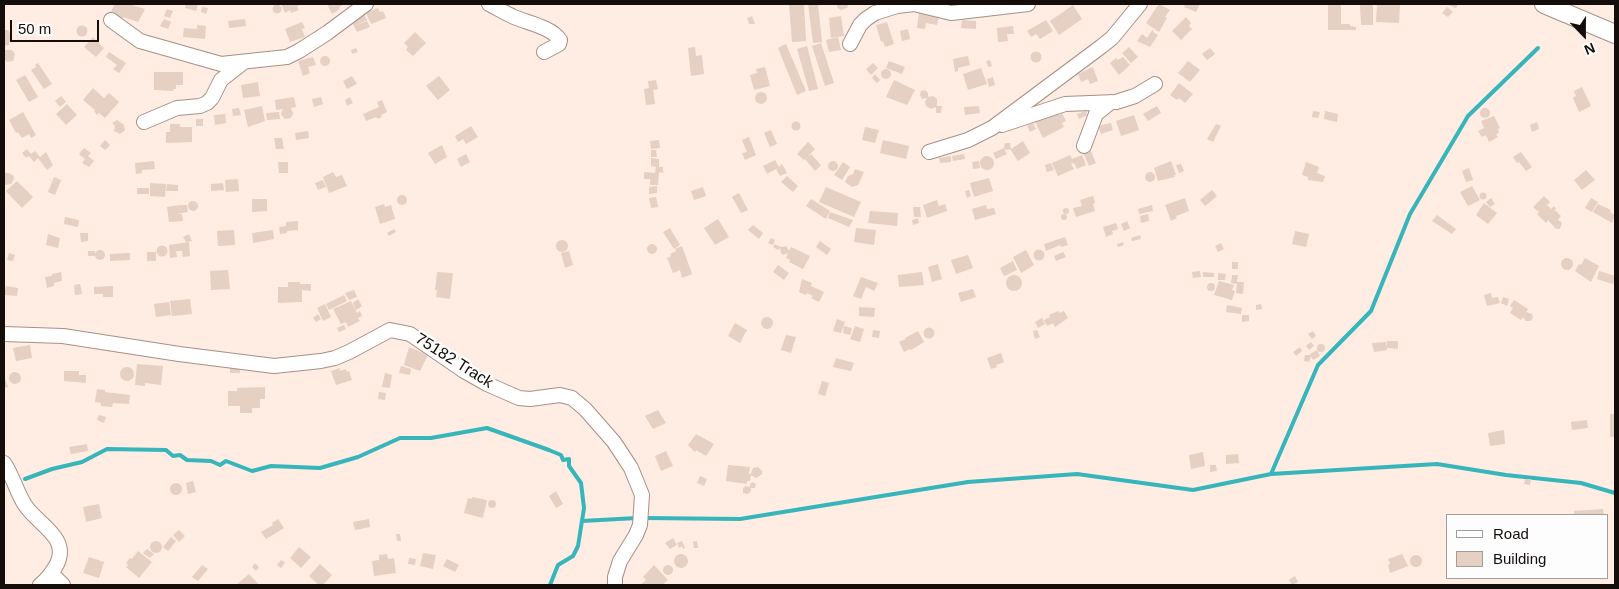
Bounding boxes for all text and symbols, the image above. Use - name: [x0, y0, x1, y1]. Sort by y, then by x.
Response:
- scale bar: [12, 10, 101, 42]
- north arrow: [1559, 10, 1609, 60]
- text: 50 m: [18, 20, 51, 37]
- text: N: [1582, 40, 1597, 58]
- street label: 75182 Track: [411, 329, 497, 393]
- legend: [1446, 514, 1609, 579]
- text: Road: [1493, 525, 1529, 542]
- text: Building: [1493, 550, 1546, 567]

